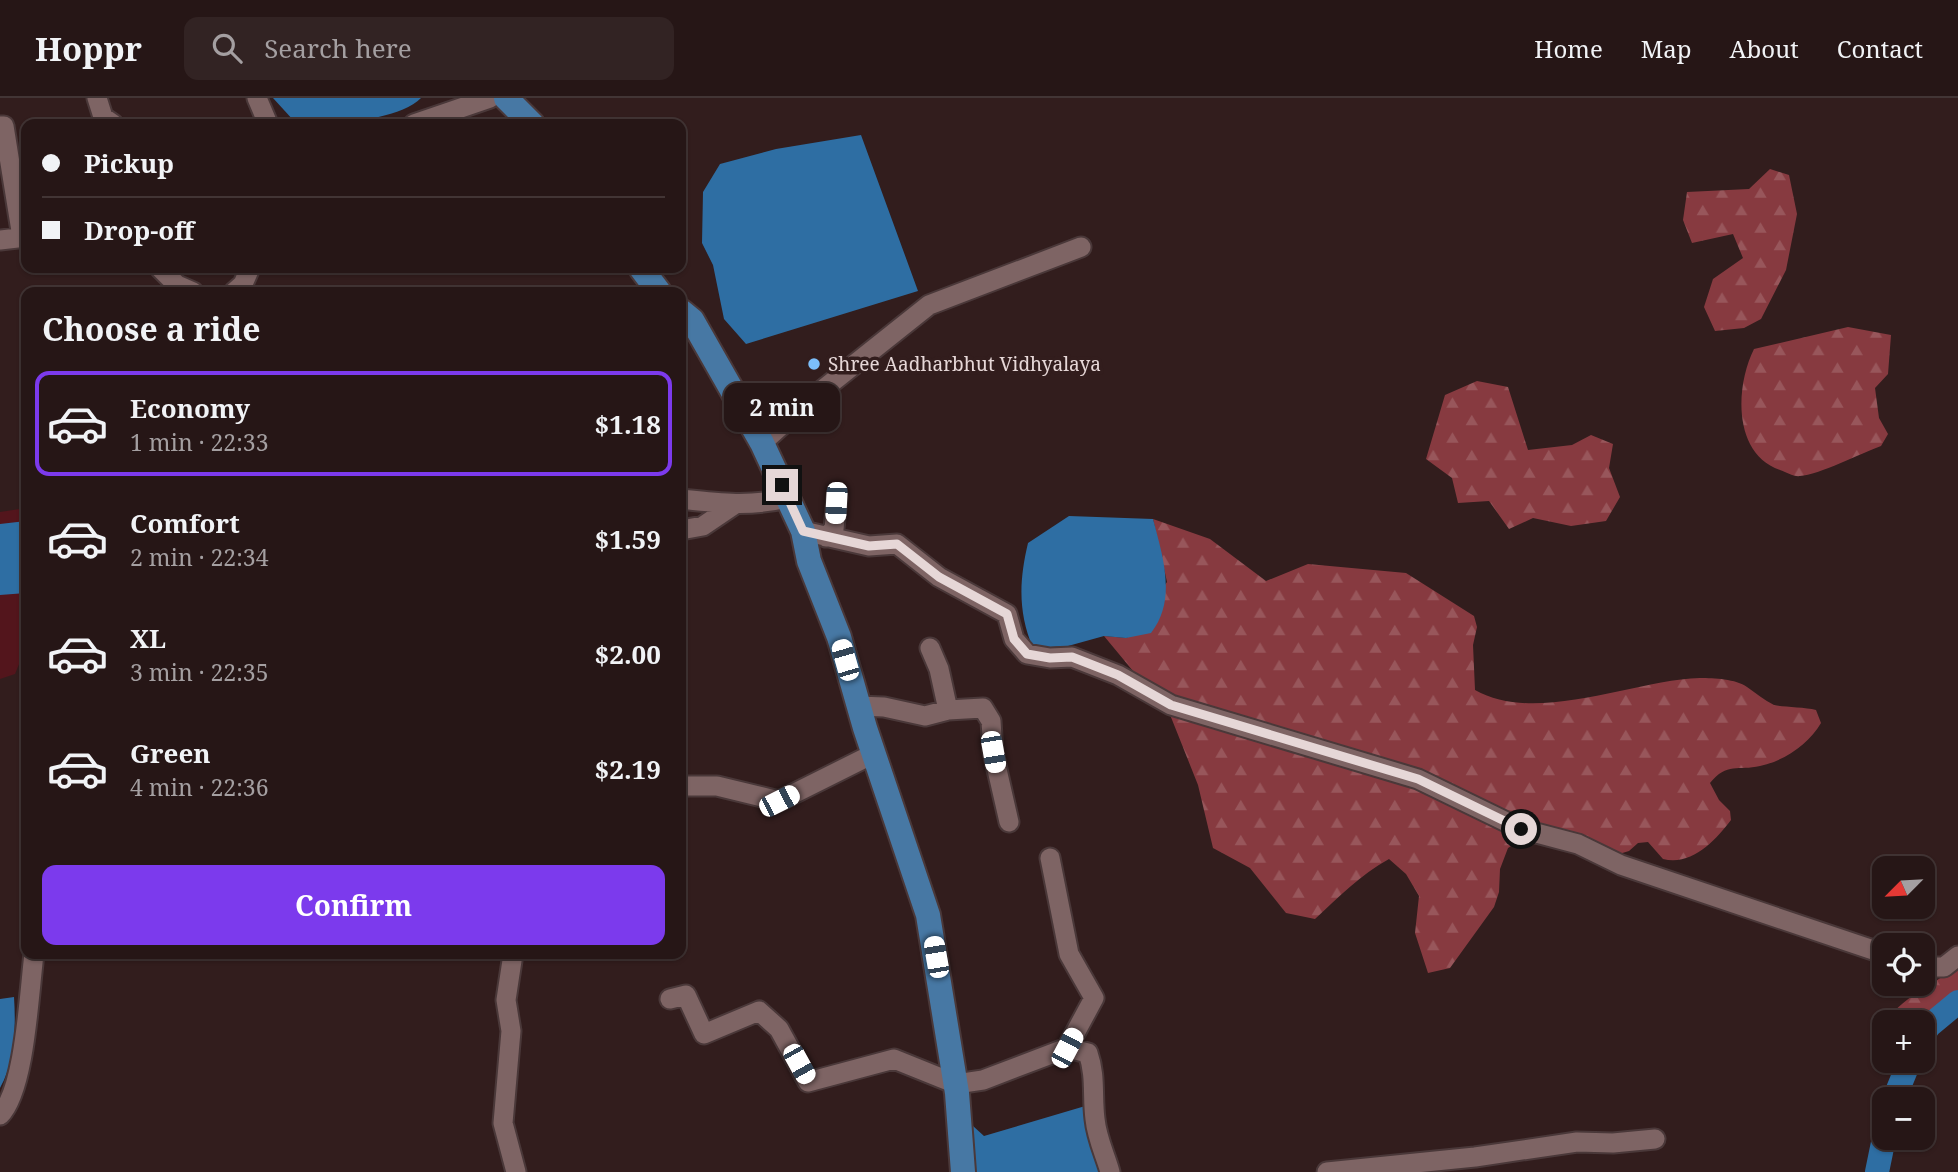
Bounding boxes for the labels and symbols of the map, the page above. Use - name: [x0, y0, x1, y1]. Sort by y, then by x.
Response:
- place label: Shree Aadharbhut Vidhyalaya: [828, 351, 1101, 377]
- marker: Shree Aadharbhut Vidhyalaya: [806, 356, 822, 372]
- callout: 2 min: [724, 384, 840, 432]
- route end: [766, 469, 798, 501]
- car: [825, 481, 848, 525]
- car: [830, 637, 861, 683]
- car: [980, 729, 1007, 775]
- car: [756, 782, 803, 820]
- route start: [1505, 813, 1537, 845]
- north arrow: [1872, 856, 1936, 919]
- car: [923, 934, 950, 980]
- car: [1048, 1025, 1087, 1071]
- car: [780, 1041, 819, 1087]

